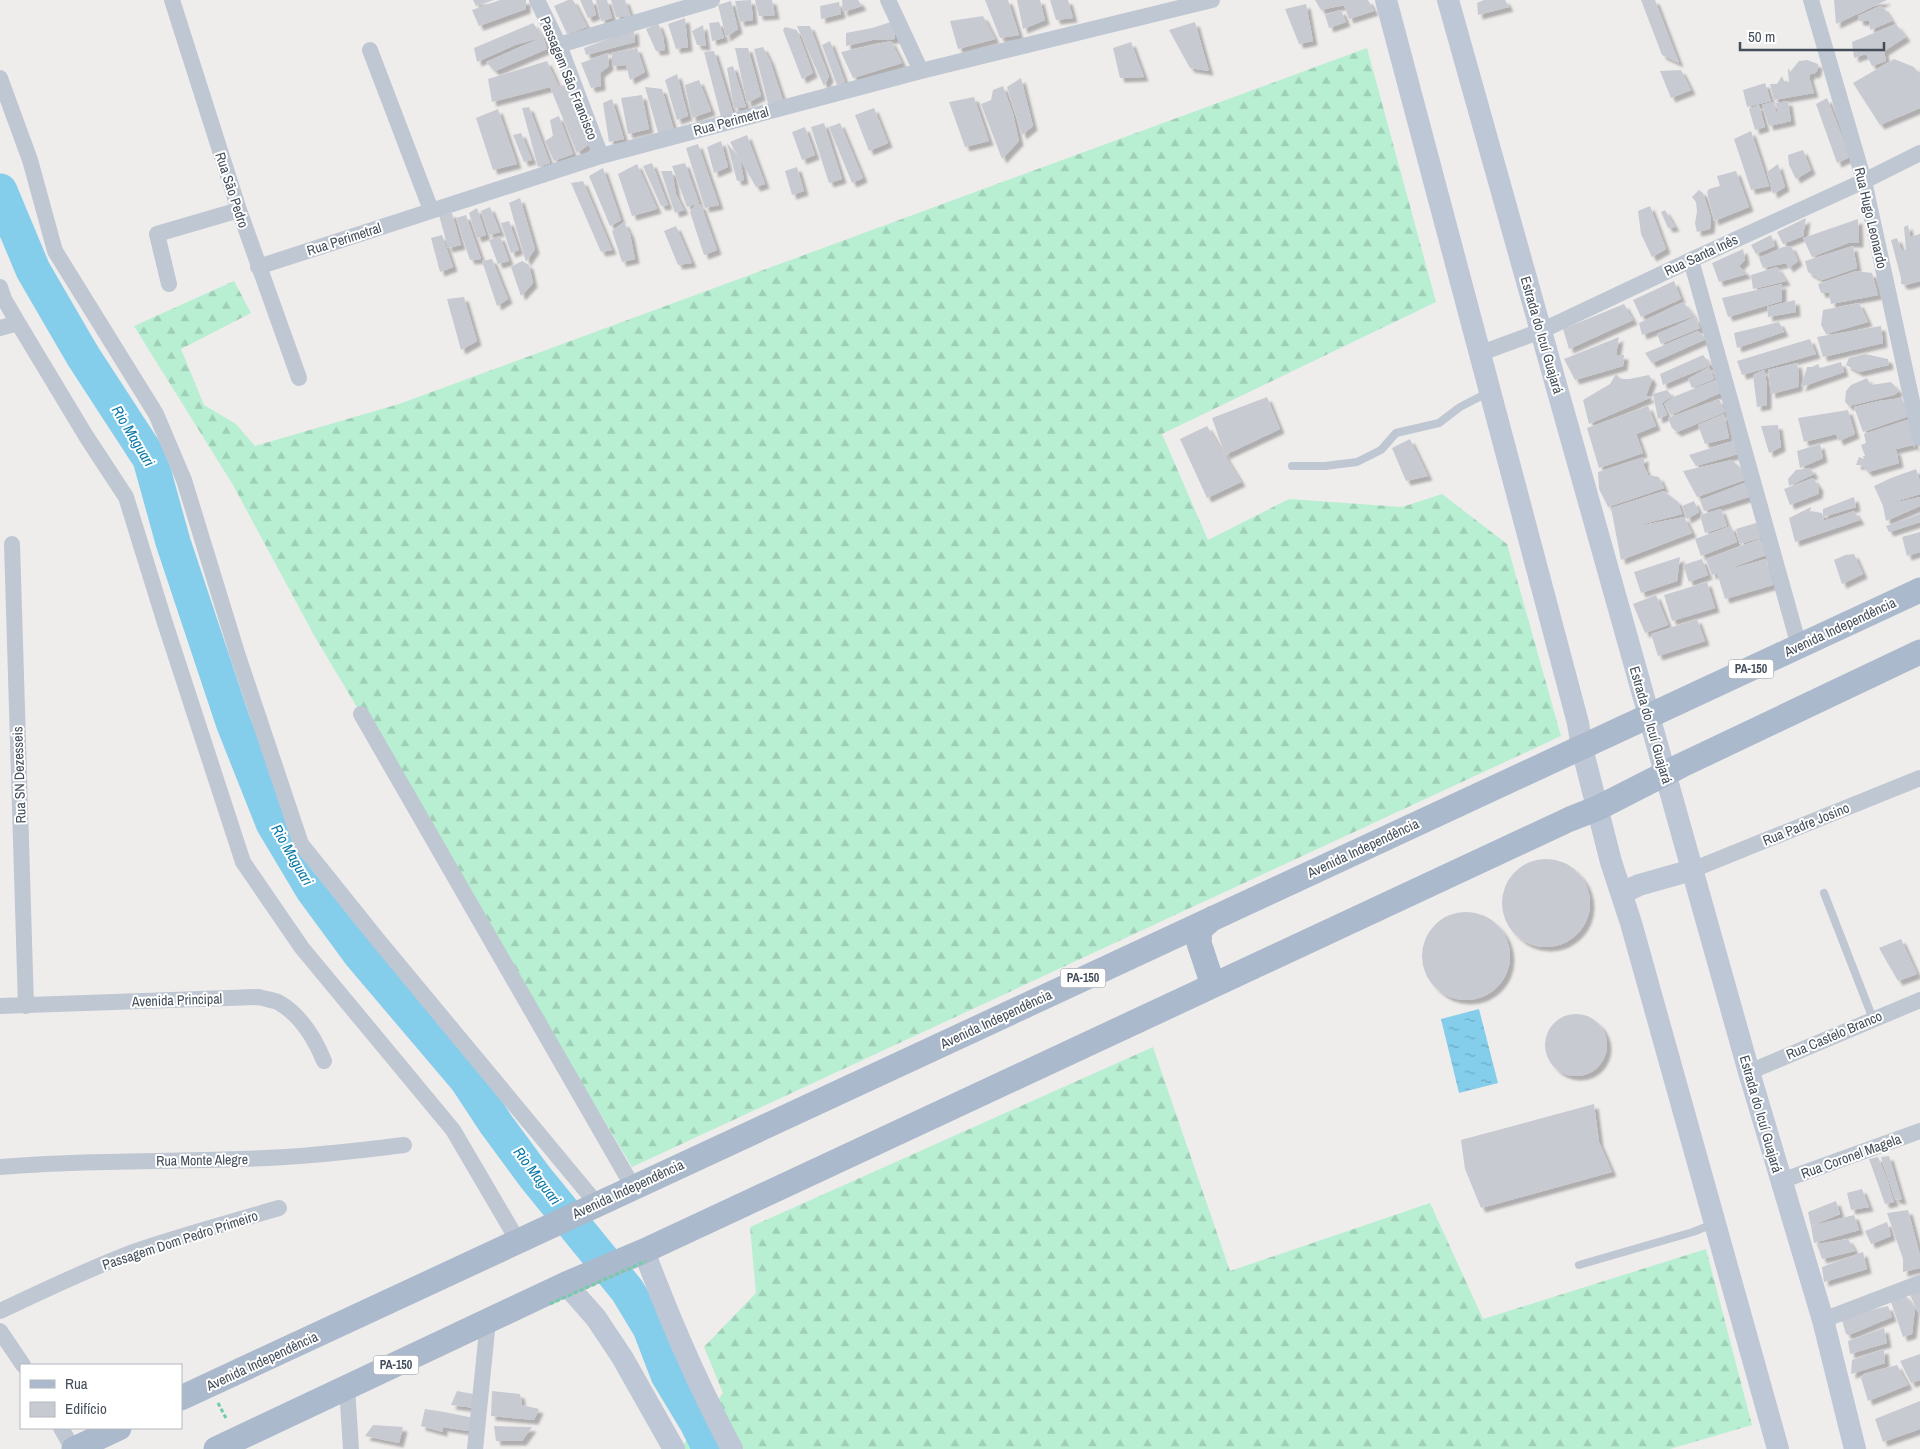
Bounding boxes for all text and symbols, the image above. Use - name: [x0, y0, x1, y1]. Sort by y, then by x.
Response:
- street label: Passagem São Francisco: [536, 14, 602, 142]
- scale bar: [1740, 20, 1884, 52]
- text: 50 m: [1748, 26, 1775, 47]
- street label: Rua Perimetral: [691, 102, 771, 140]
- street label: Rua São Pedro: [211, 150, 253, 230]
- street label: Rua Hugo Leonardo: [1851, 166, 1891, 270]
- street label: Rua Perimetral: [305, 219, 383, 259]
- street label: Rua Santa Inês: [1661, 230, 1741, 280]
- street label: Estrada do Icuí Guajará: [1517, 274, 1568, 396]
- water label: Rio Maguari: [107, 401, 160, 471]
- street label: Avenida Independência: [1780, 593, 1899, 661]
- road number: PA-150: [1728, 660, 1774, 679]
- street label: Estrada do Icuí Guajará: [1626, 664, 1677, 786]
- street label: Rua SN Dezesseis: [8, 726, 30, 824]
- street label: Rua Padre Josino: [1760, 798, 1852, 850]
- street label: Avenida Independência: [1303, 814, 1422, 882]
- water label: Rio Maguari: [266, 820, 319, 890]
- road number: PA-150: [1060, 968, 1106, 988]
- street label: Avenida Independência: [936, 985, 1055, 1053]
- street label: Avenida Principal: [130, 989, 223, 1011]
- street label: Rua Castelo Branco: [1783, 1007, 1885, 1063]
- street label: Estrada do Icuí Guajará: [1736, 1053, 1787, 1175]
- street label: Rua Coronel Magela: [1798, 1129, 1904, 1182]
- water label: Rio Maguari: [509, 1142, 566, 1210]
- street label: Rua Monte Alegre: [156, 1150, 248, 1170]
- street label: Avenida Independência: [568, 1155, 687, 1223]
- street label: Passagem Dom Pedro Primeiro: [100, 1206, 260, 1274]
- street label: Avenida Independência: [202, 1327, 321, 1395]
- road number: PA-150: [374, 1356, 418, 1374]
- legend: [20, 1364, 182, 1429]
- text: Rua: [65, 1373, 88, 1394]
- text: Edifício: [65, 1398, 107, 1419]

